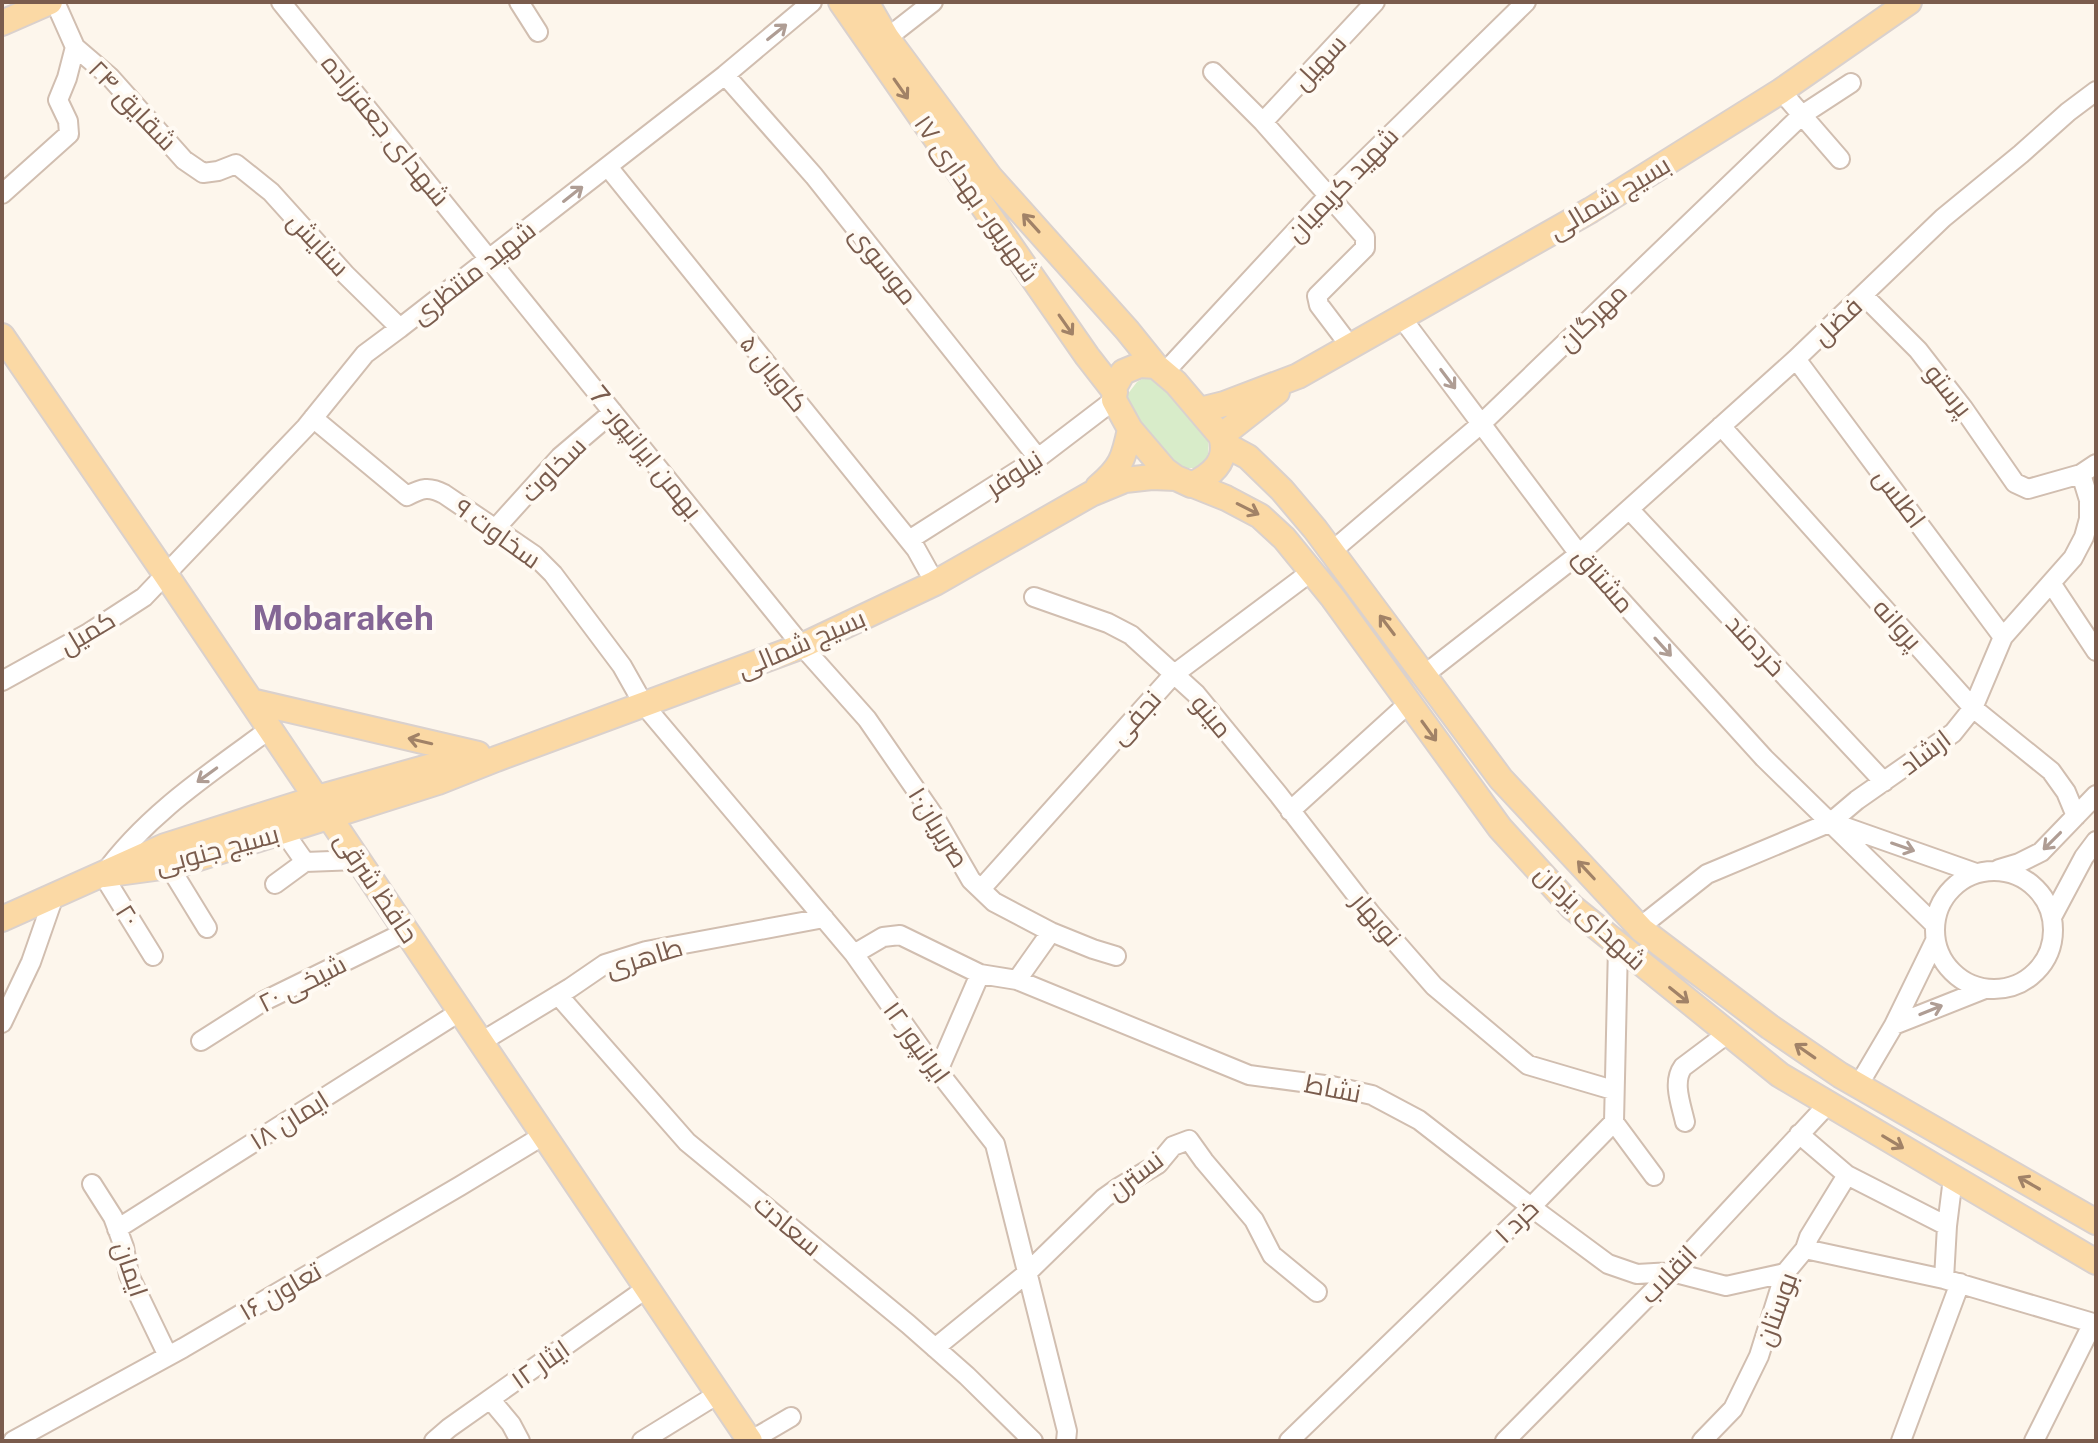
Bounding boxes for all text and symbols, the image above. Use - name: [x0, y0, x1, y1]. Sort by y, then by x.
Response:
- one-way arrow: [766, 23, 787, 41]
- street label: سهیل: [1286, 28, 1353, 97]
- street label: شهدای جعفرزاده: [315, 48, 457, 213]
- street label: شقایق ۲۴: [82, 53, 184, 157]
- one-way arrow: [893, 77, 909, 99]
- street label: ۱۷ شهریور - بهداری: [907, 109, 1046, 288]
- street label: شهید کریمیان: [1280, 120, 1405, 249]
- street label: بسیج شمالی: [1543, 149, 1676, 247]
- one-way arrow: [562, 185, 583, 202]
- street label: ستایش: [281, 206, 356, 283]
- street label: شهید منتظری: [405, 214, 542, 331]
- one-way arrow: [1023, 214, 1041, 234]
- street label: موسوی: [844, 219, 924, 311]
- street label: مهرگان: [1551, 277, 1634, 358]
- street label: فضل: [1806, 291, 1869, 352]
- one-way arrow: [1058, 314, 1074, 336]
- street label: کاویان ۵: [733, 328, 815, 418]
- street label: پرستو: [1917, 357, 1979, 424]
- one-way arrow: [1440, 368, 1456, 390]
- street label: بهمن ایرانپور - 7: [581, 379, 709, 526]
- street label: سخاوت: [514, 430, 592, 508]
- street label: نیلوفر: [978, 443, 1048, 504]
- street label: اطلس: [1867, 462, 1932, 535]
- street label: سخاوت ۹: [449, 491, 547, 575]
- one-way arrow: [1235, 502, 1259, 518]
- street label: مشتاق: [1566, 541, 1641, 620]
- street label: پروانه: [1866, 592, 1929, 657]
- district label: Mobarakeh: [252, 598, 434, 638]
- street label: بسیج شمالی: [732, 602, 871, 686]
- street label: کمیل: [53, 603, 121, 661]
- street label: خردمند: [1720, 608, 1792, 682]
- one-way arrow: [1379, 615, 1396, 636]
- one-way arrow: [1654, 637, 1672, 657]
- street label: نجفی: [1103, 684, 1168, 751]
- street label: مینو: [1185, 688, 1239, 744]
- one-way arrow: [1421, 719, 1437, 741]
- street label: ارشاد: [1893, 723, 1957, 781]
- one-way arrow: [408, 733, 433, 748]
- one-way arrow: [196, 767, 218, 783]
- street label: صریریان۱۰: [902, 781, 976, 873]
- street label: بسیج جنوبی: [152, 818, 283, 882]
- street label: حافظ شرقی: [328, 826, 425, 949]
- one-way arrow: [2042, 831, 2062, 851]
- one-way arrow: [1891, 841, 1916, 856]
- street label: شهدای یزدان: [1528, 858, 1653, 977]
- one-way arrow: [1577, 861, 1596, 880]
- street label: نوبهار: [1344, 884, 1408, 953]
- street label: ۲۰: [110, 898, 146, 932]
- street label: طاهری: [602, 931, 686, 983]
- street label: شیخی ۲۰: [253, 948, 352, 1019]
- one-way arrow: [1668, 987, 1689, 1004]
- street label: ایرانپور ۱۲: [875, 995, 957, 1090]
- one-way arrow: [1918, 1002, 1943, 1017]
- one-way arrow: [1794, 1043, 1816, 1059]
- street label: نشاط: [1302, 1067, 1364, 1109]
- street label: ایمان ۱۸: [244, 1084, 334, 1156]
- one-way arrow: [1881, 1134, 1904, 1150]
- street label: نسترن: [1101, 1144, 1169, 1206]
- one-way arrow: [2018, 1175, 2041, 1191]
- street label: سعادت: [748, 1188, 828, 1262]
- street label: خرد ۱: [1488, 1193, 1544, 1249]
- street label: ایمان: [107, 1237, 155, 1301]
- street label: انقلاب: [1633, 1239, 1703, 1309]
- street label: تعاون ۱۶: [234, 1255, 327, 1327]
- street label: بوستان: [1748, 1268, 1804, 1350]
- street label: ایثار ۱۲: [505, 1333, 575, 1395]

